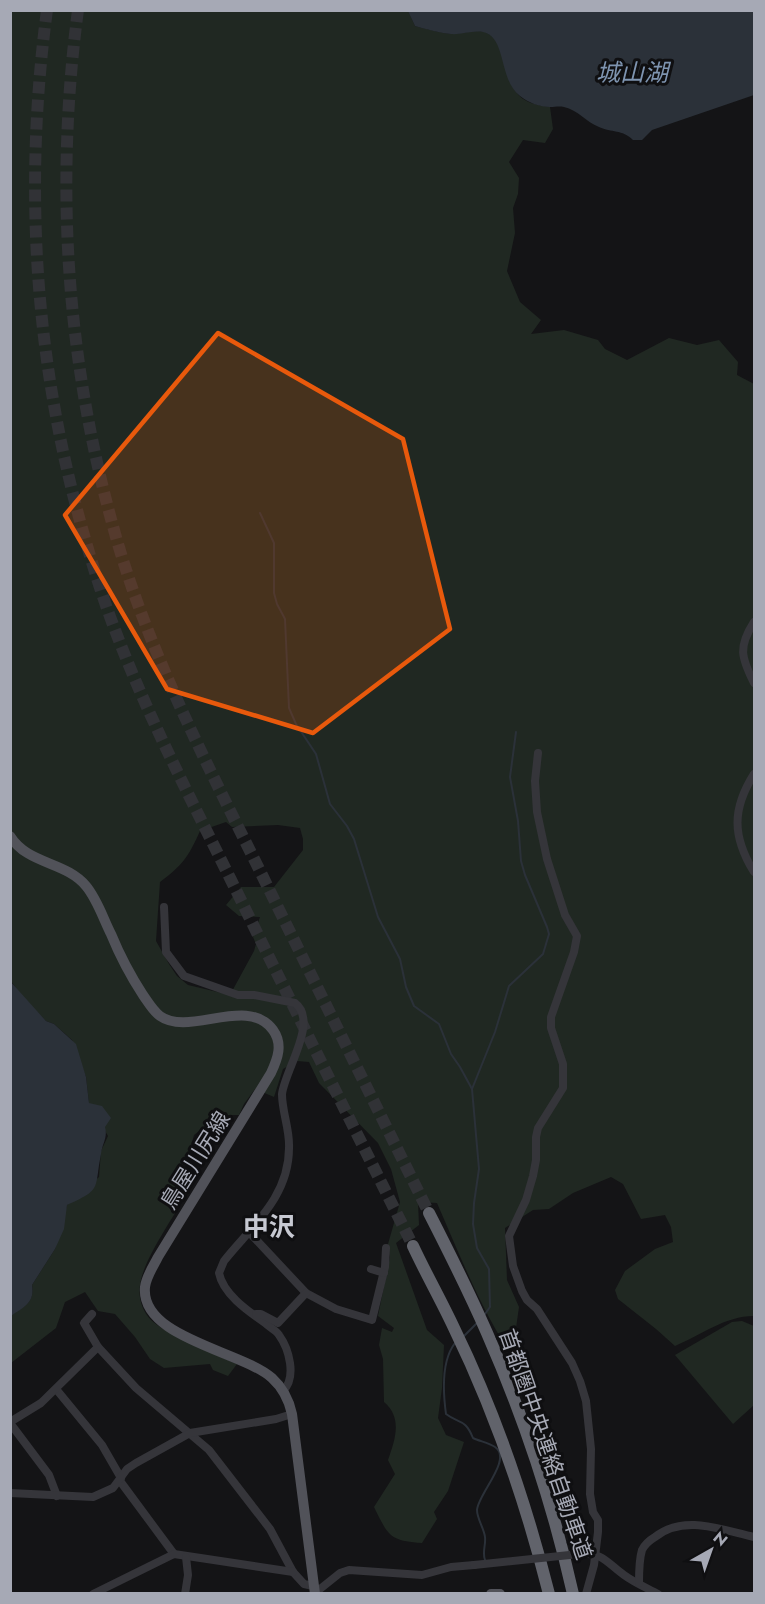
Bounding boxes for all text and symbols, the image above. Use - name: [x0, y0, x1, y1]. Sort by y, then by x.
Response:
- water label: 城山湖: [596, 55, 672, 90]
- street label: 鳥屋川尻線: [152, 1105, 238, 1215]
- district label: 中沢: [243, 1208, 295, 1246]
- street label: 首都圏中央連絡自動車道: [491, 1324, 601, 1564]
- north arrow: [681, 1520, 741, 1580]
- text: N: [708, 1526, 733, 1552]

